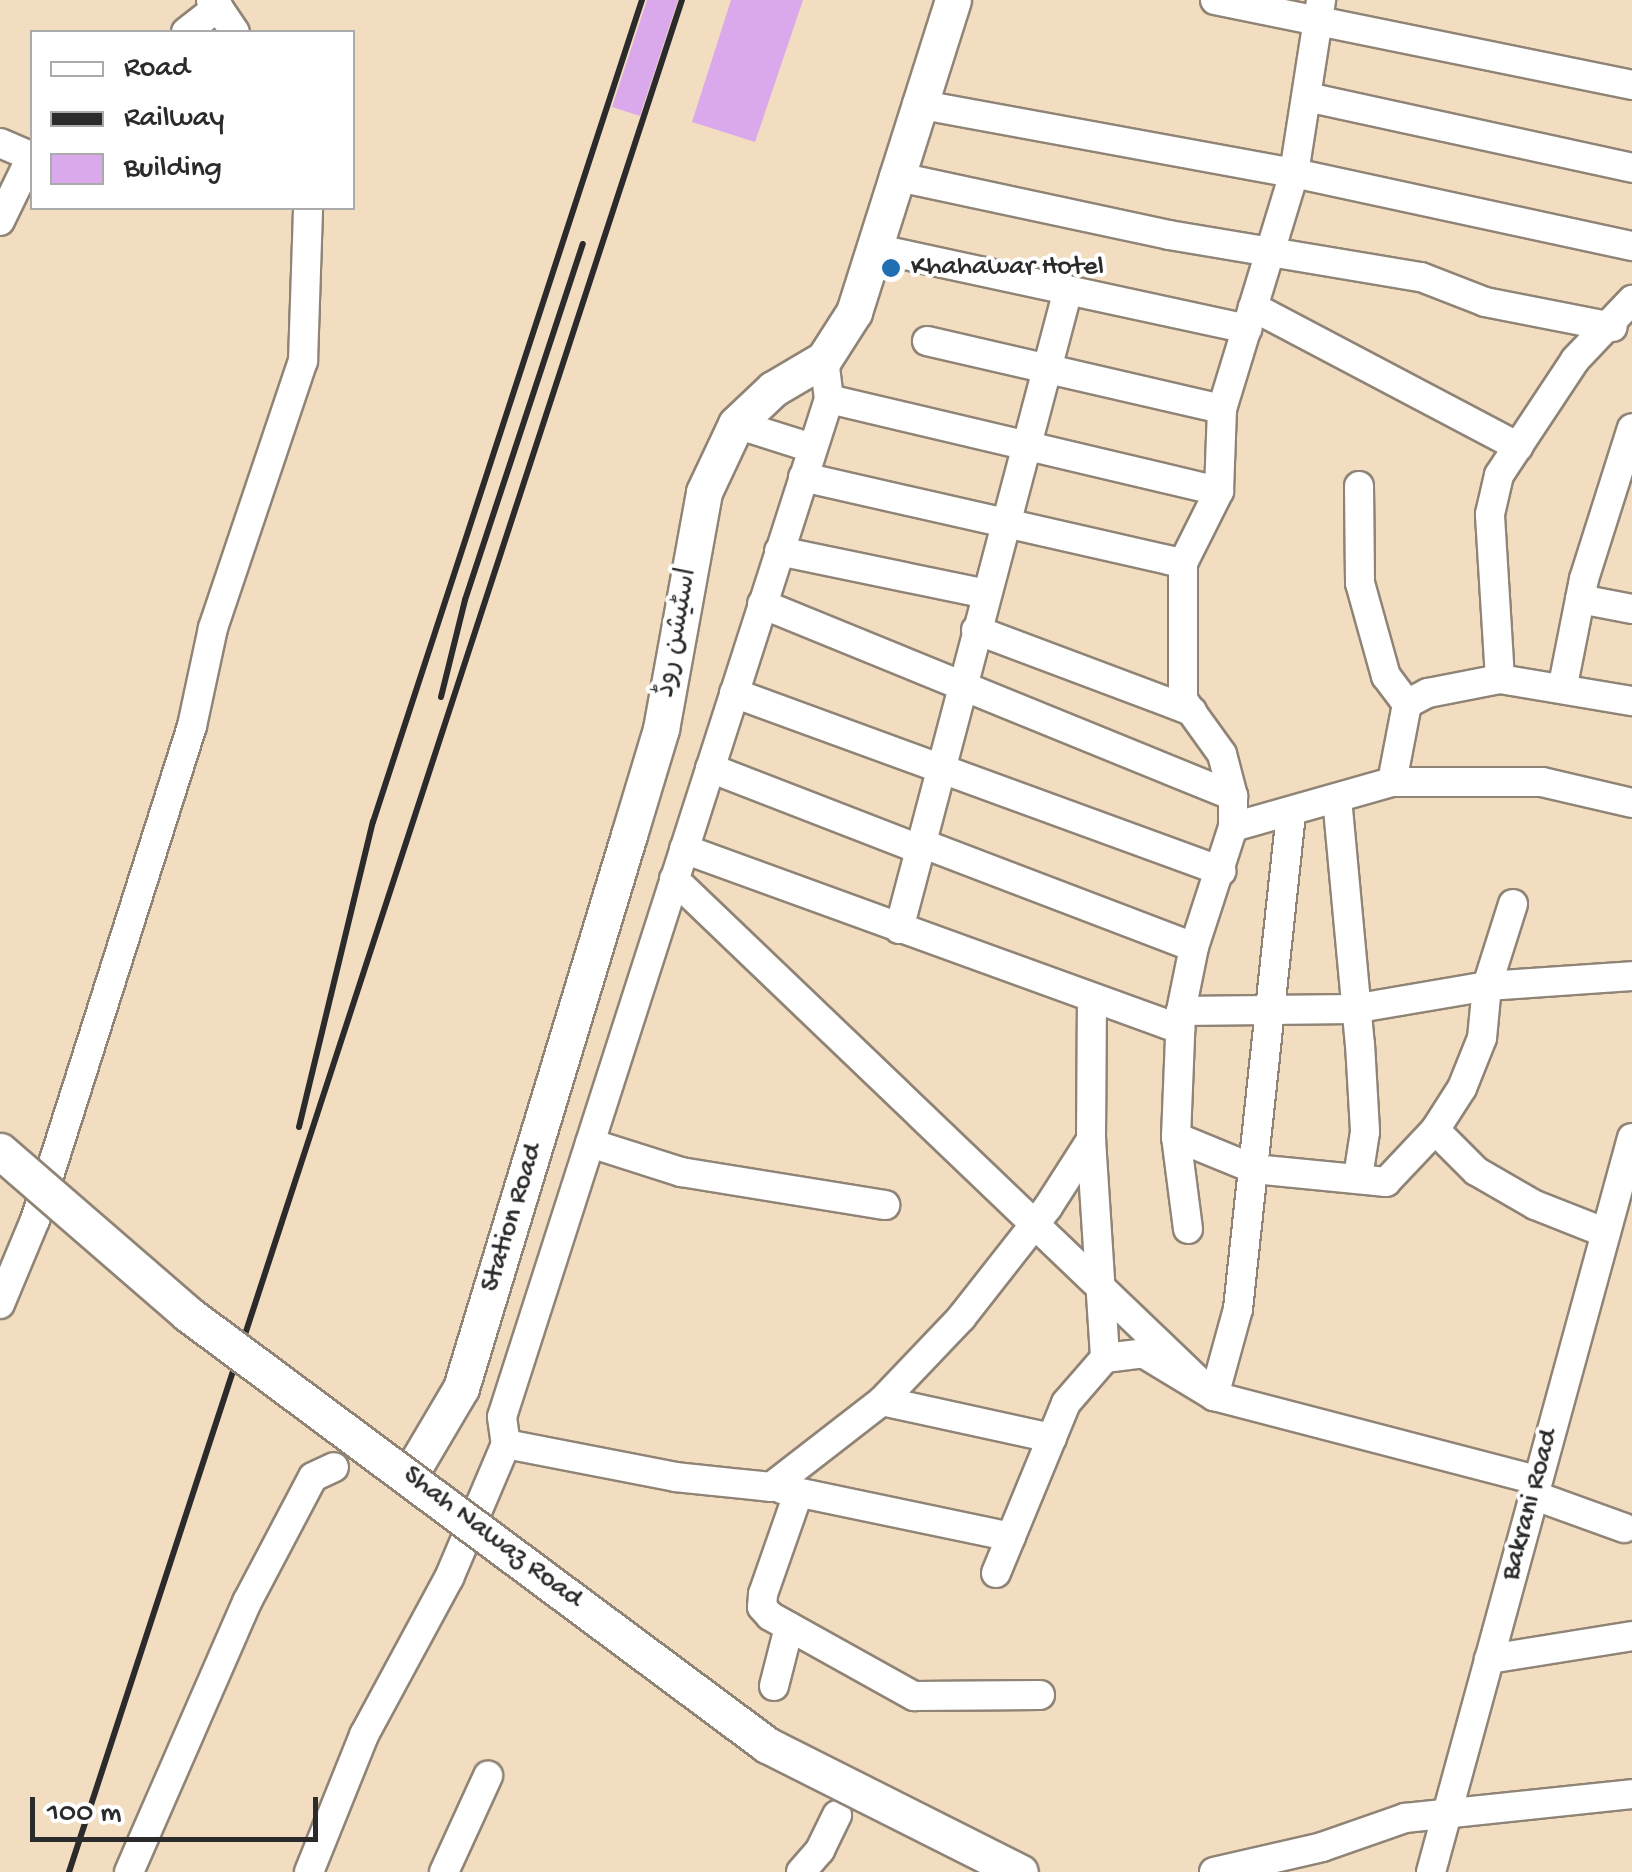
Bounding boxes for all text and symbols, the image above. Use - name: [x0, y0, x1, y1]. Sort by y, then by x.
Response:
- legend: [30, 30, 355, 210]
- text: Road: [124, 52, 190, 87]
- text: Railway: [124, 102, 224, 137]
- text: Building: [124, 152, 222, 187]
- place label: Khahawar Hotel: [911, 251, 1104, 285]
- marker: Khahawar Hotel: [880, 257, 902, 279]
- street label: اسٹیشن روڈ: [650, 565, 706, 701]
- street label: Station Road: [475, 1140, 551, 1296]
- street label: Bakrani Road: [1495, 1426, 1567, 1584]
- street label: Shah Nawaz Road: [395, 1459, 589, 1617]
- scale bar: [35, 1777, 322, 1839]
- text: 100 m: [47, 1797, 122, 1832]

